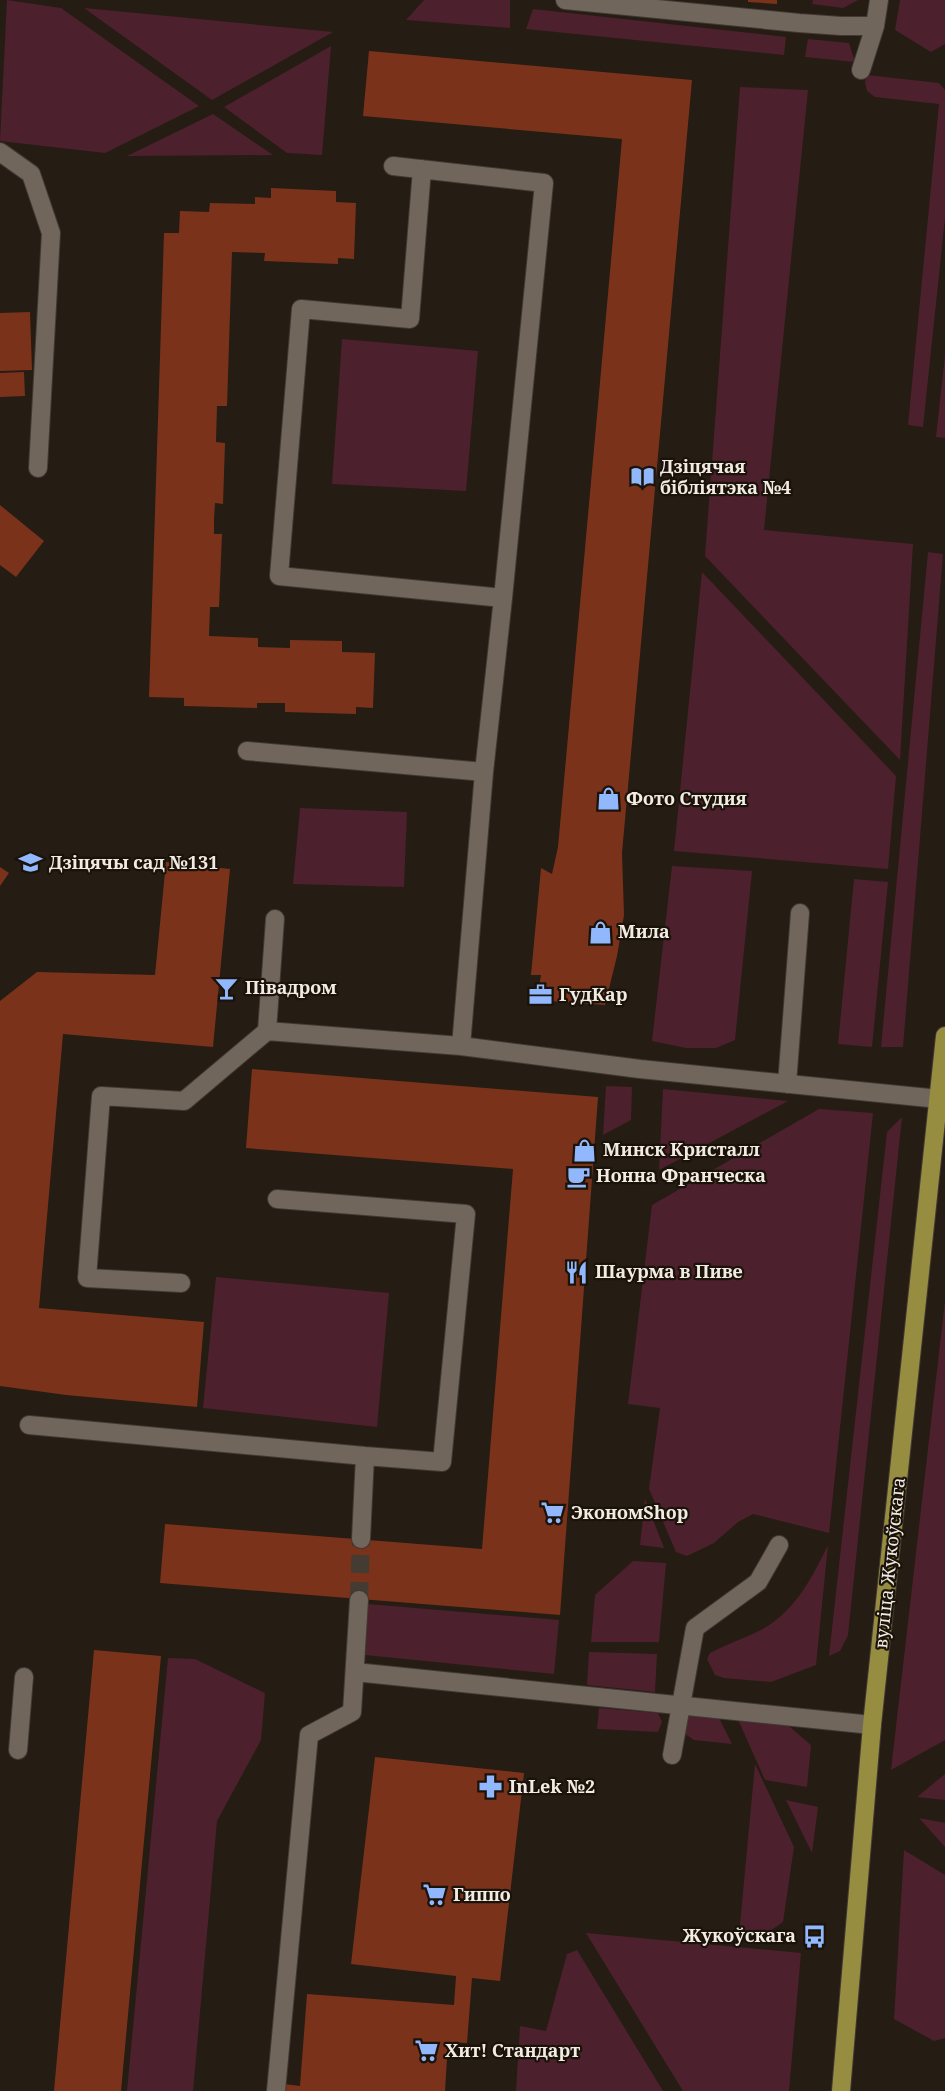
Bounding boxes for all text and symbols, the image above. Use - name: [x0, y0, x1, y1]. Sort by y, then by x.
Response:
- place label: Дзіцячая бібліятэка №4: [660, 454, 791, 499]
- library icon: Дзіцячая бібліятэка №4: [629, 464, 655, 490]
- shop icon: Фото Студия: [595, 786, 621, 812]
- place label: Фото Студия: [626, 786, 747, 810]
- school or university icon: Дзіцячы сад №131: [18, 850, 44, 876]
- place label: Дзіцячы сад №131: [49, 850, 218, 874]
- shop icon: Мила: [587, 919, 613, 945]
- place label: Мила: [618, 919, 670, 943]
- bar icon: Пiвадром: [214, 975, 240, 1001]
- place label: Пiвадром: [245, 975, 337, 999]
- office icon: ГудКар: [528, 982, 554, 1008]
- place label: ГудКар: [559, 982, 627, 1006]
- shop icon: Минск Кристалл: [572, 1137, 598, 1163]
- place label: Минск Кристалл: [603, 1137, 760, 1161]
- cafe icon: Нонна Франческа: [565, 1163, 591, 1189]
- place label: Нонна Франческа: [596, 1163, 766, 1187]
- restaurant icon: Шаурма в Пиве: [564, 1259, 590, 1285]
- place label: Шаурма в Пиве: [595, 1259, 743, 1283]
- street label: вуліца Жукоўскага: [868, 1476, 910, 1650]
- supermarket icon: ЭкономShop: [540, 1500, 566, 1526]
- place label: ЭкономShop: [571, 1500, 688, 1524]
- pharmacy icon: InLek №2: [478, 1774, 504, 1800]
- place label: InLek №2: [509, 1774, 595, 1798]
- supermarket icon: Гиппо: [422, 1882, 448, 1908]
- place label: Гиппо: [453, 1882, 511, 1906]
- place label: Жукоўскага: [683, 1923, 796, 1947]
- bus stop icon: Жукоўскага: [801, 1923, 827, 1949]
- supermarket icon: Хит! Стандарт: [414, 2038, 440, 2064]
- place label: Хит! Стандарт: [445, 2038, 580, 2062]

